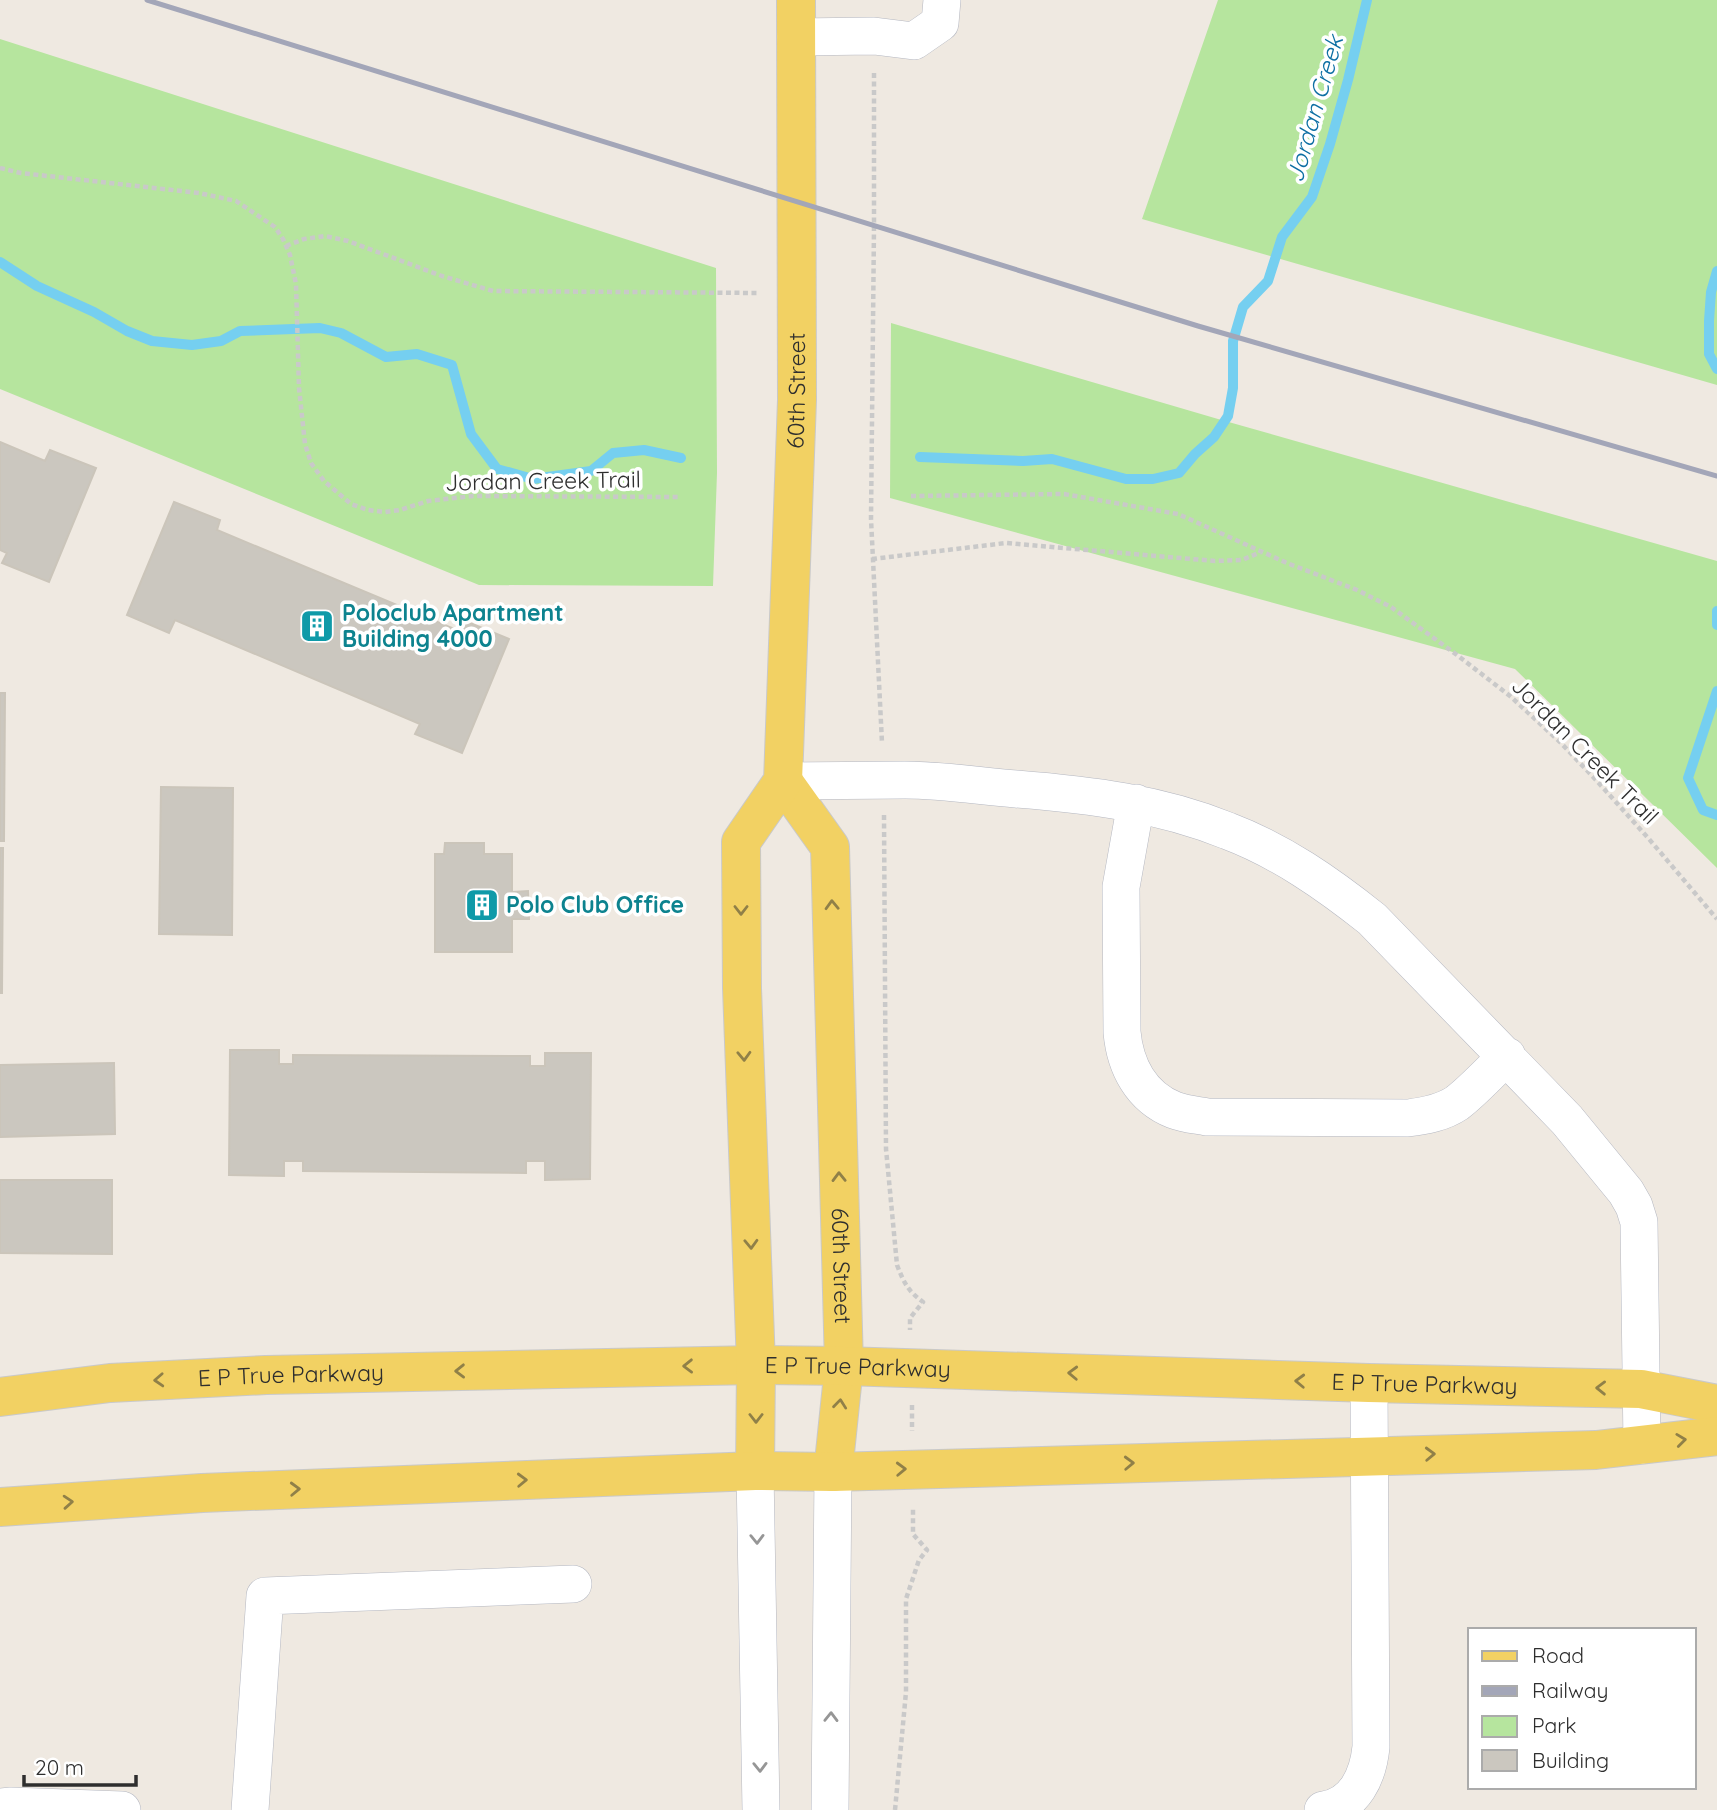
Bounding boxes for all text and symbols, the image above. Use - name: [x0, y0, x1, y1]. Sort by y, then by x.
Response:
- water label: Jordan Creek: [1279, 30, 1350, 185]
- street label: 60th Street: [780, 332, 811, 449]
- street label: Jordan Creek Trail: [445, 464, 641, 497]
- place label: Poloclub Apartment Building 4000: [342, 598, 564, 653]
- building icon: Poloclub Apartment Building 4000: [298, 607, 336, 645]
- street label: Jordan Creek Trail: [1506, 671, 1665, 830]
- building icon: Polo Club Office: [463, 886, 501, 924]
- place label: Polo Club Office: [506, 890, 684, 919]
- one-way arrow: [824, 899, 840, 909]
- one-way arrow: [733, 905, 749, 916]
- one-way arrow: [737, 1051, 752, 1062]
- one-way arrow: [832, 1171, 847, 1182]
- street label: 60th Street: [826, 1207, 858, 1324]
- one-way arrow: [744, 1239, 759, 1250]
- street label: E P True Parkway: [765, 1350, 951, 1383]
- street label: E P True Parkway: [197, 1358, 384, 1392]
- one-way arrow: [682, 1359, 693, 1374]
- one-way arrow: [454, 1363, 465, 1379]
- one-way arrow: [1067, 1366, 1078, 1381]
- street label: E P True Parkway: [1331, 1367, 1518, 1400]
- one-way arrow: [154, 1373, 165, 1388]
- one-way arrow: [1295, 1373, 1306, 1388]
- one-way arrow: [1596, 1380, 1607, 1395]
- one-way arrow: [833, 1398, 848, 1410]
- one-way arrow: [748, 1413, 764, 1424]
- one-way arrow: [1675, 1433, 1687, 1448]
- one-way arrow: [1424, 1447, 1435, 1462]
- one-way arrow: [1124, 1455, 1135, 1471]
- one-way arrow: [896, 1462, 907, 1477]
- one-way arrow: [517, 1473, 528, 1488]
- one-way arrow: [290, 1482, 301, 1497]
- one-way arrow: [63, 1495, 74, 1510]
- one-way arrow: [749, 1534, 765, 1545]
- legend: [1468, 1628, 1696, 1789]
- text: Road: [1532, 1642, 1584, 1668]
- text: Railway: [1532, 1677, 1608, 1703]
- one-way arrow: [823, 1712, 839, 1722]
- text: Park: [1532, 1712, 1576, 1738]
- scale bar: [24, 1744, 136, 1788]
- text: Building: [1532, 1747, 1609, 1773]
- text: 20 m: [35, 1754, 84, 1780]
- one-way arrow: [752, 1762, 768, 1772]

